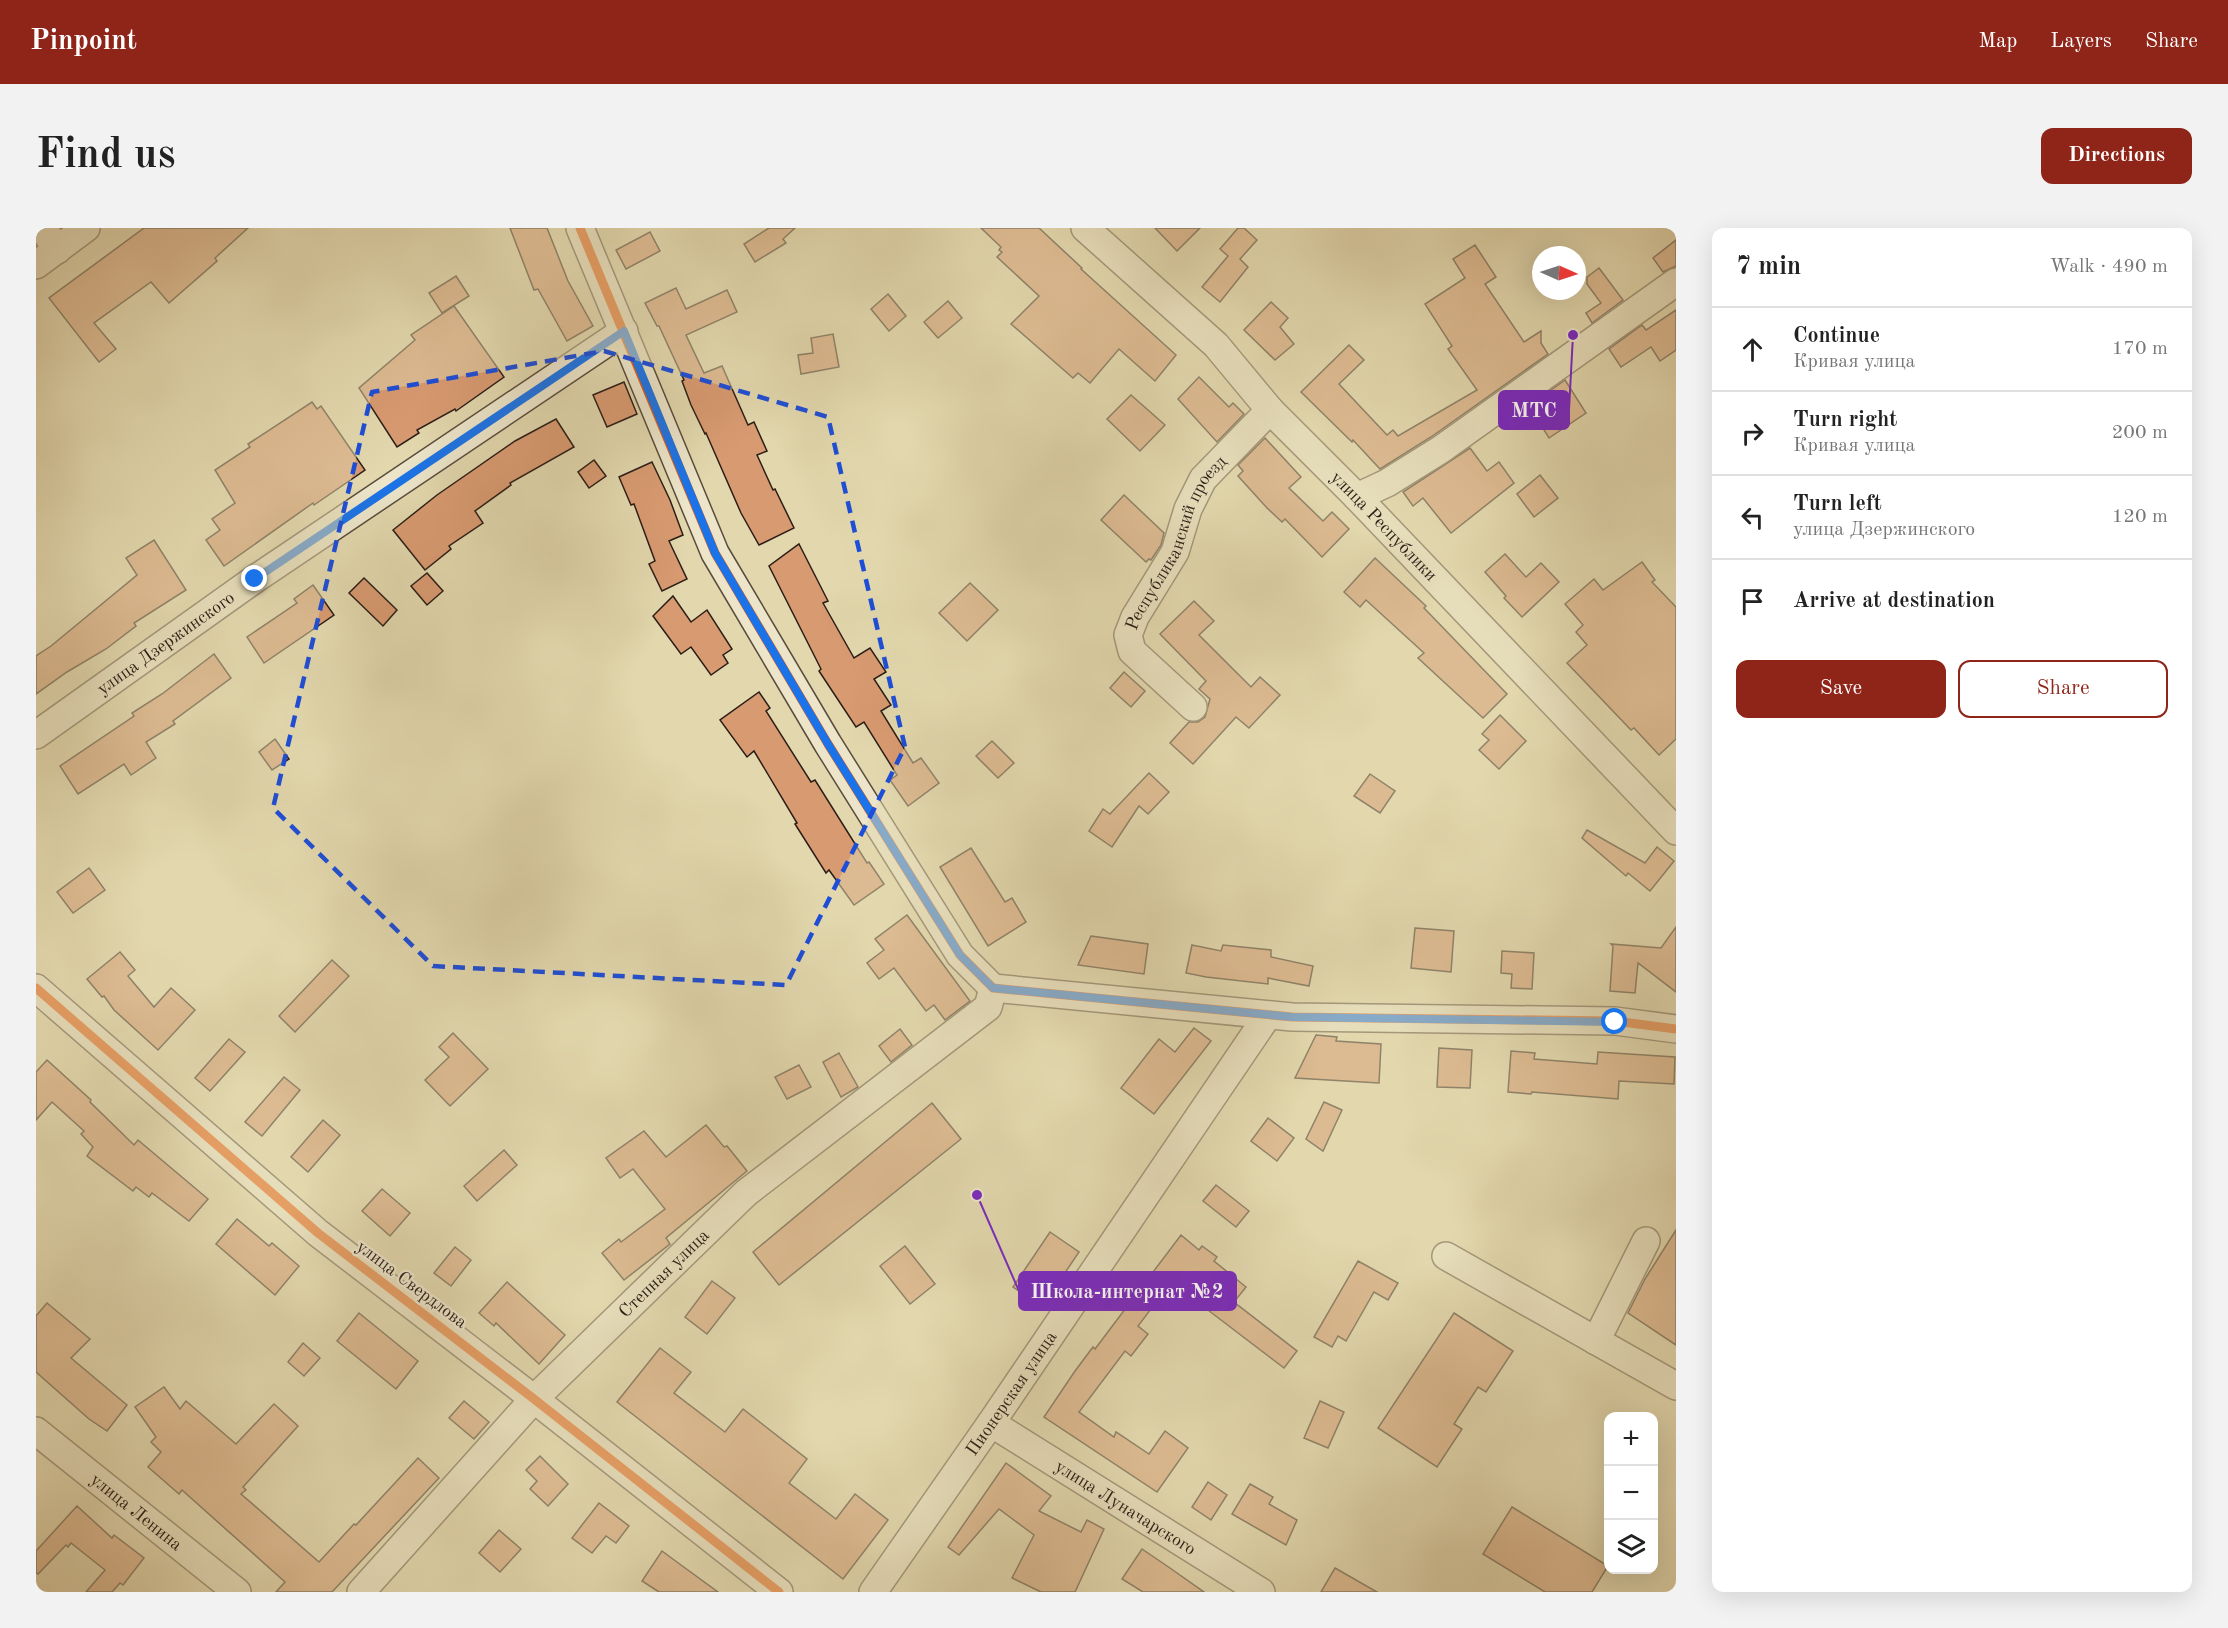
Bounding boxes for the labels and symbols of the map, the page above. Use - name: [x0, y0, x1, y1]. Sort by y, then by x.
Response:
- north arrow: [1532, 246, 1586, 300]
- callout: МТС: [1499, 391, 1569, 429]
- text: МТС: [1511, 402, 1557, 422]
- street label: Республиканский проезд: [1123, 453, 1230, 633]
- street label: улица Республики: [1327, 468, 1440, 585]
- route end: [241, 565, 267, 591]
- street label: улица Дзержинского: [94, 589, 238, 698]
- route start: [1601, 1008, 1627, 1034]
- street label: Степная улица: [616, 1226, 713, 1321]
- street label: улица Свердлова: [353, 1238, 470, 1332]
- callout: Школа-интернат №2: [1019, 1272, 1236, 1310]
- text: Школа-интернат №2: [1030, 1283, 1224, 1303]
- street label: Пионерская улица: [963, 1328, 1061, 1459]
- street label: улица Луначарского: [1052, 1457, 1199, 1559]
- street label: улица Ленина: [87, 1470, 185, 1554]

